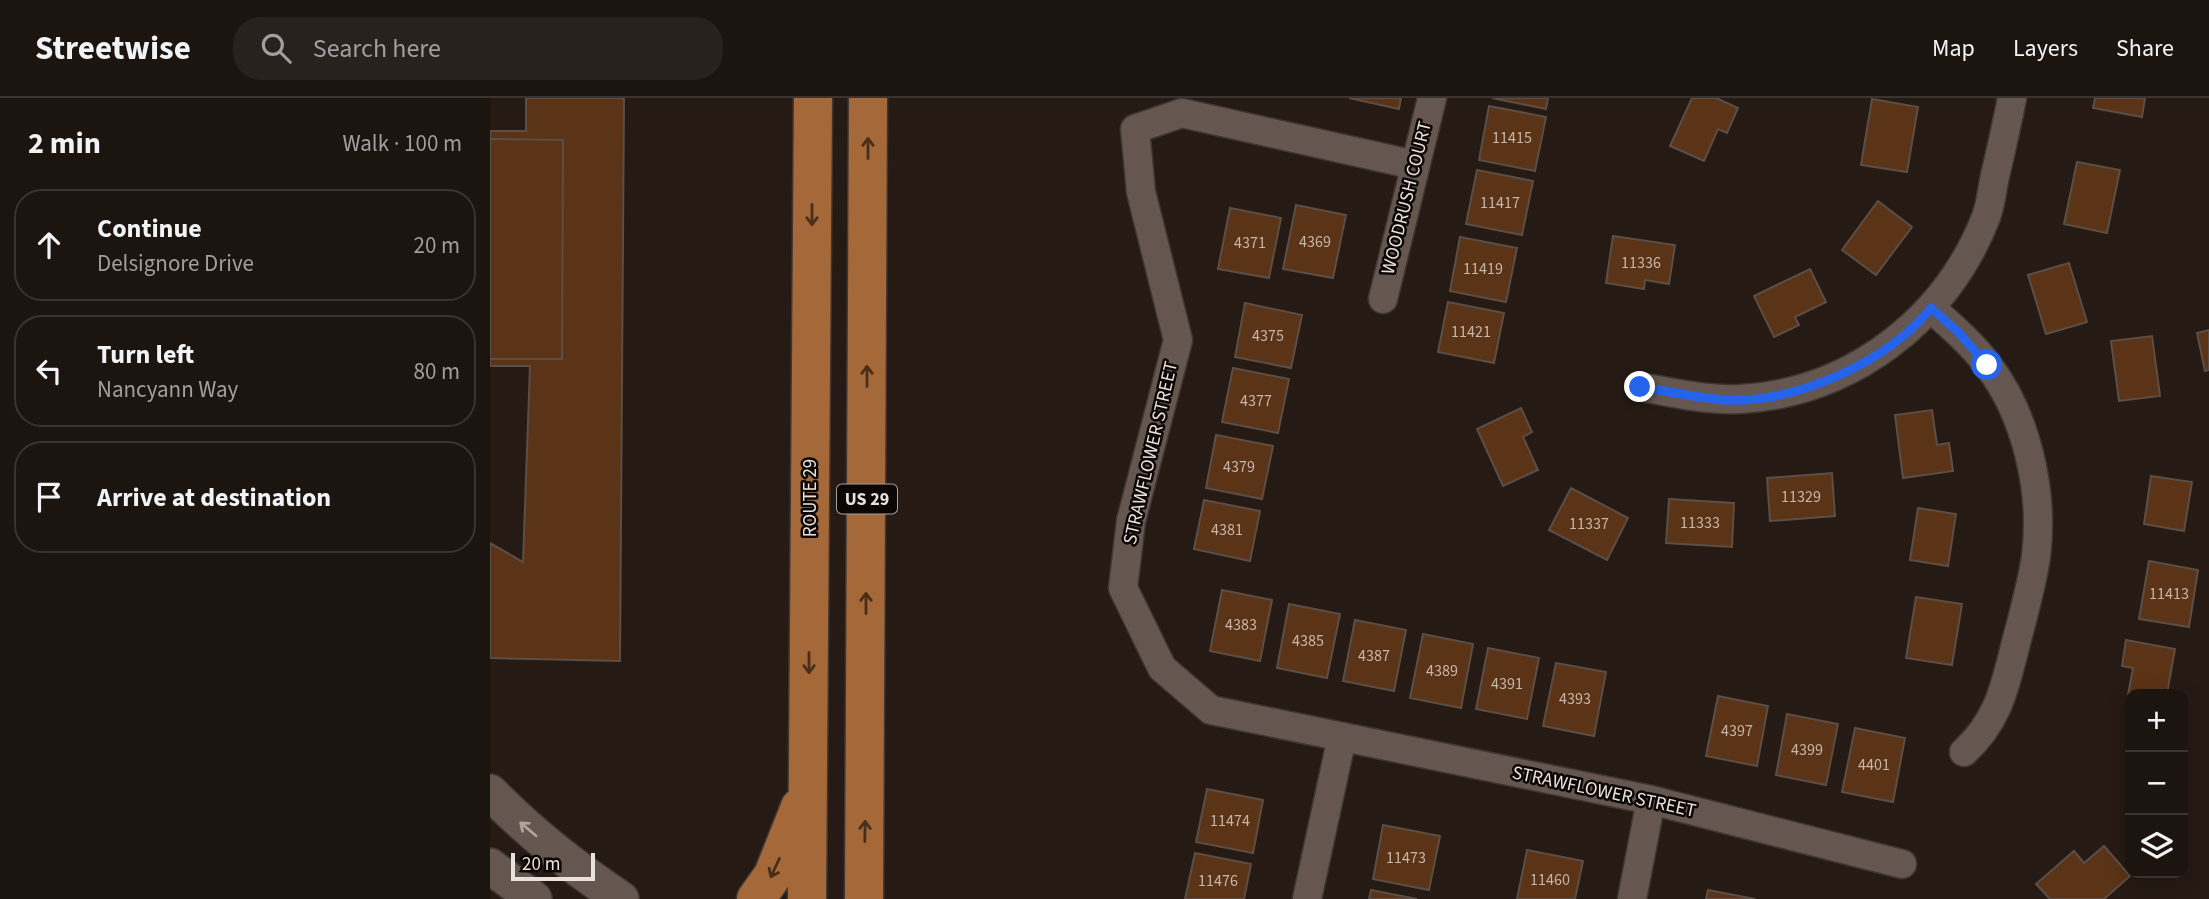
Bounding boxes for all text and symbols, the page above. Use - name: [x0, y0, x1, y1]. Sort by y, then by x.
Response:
- search box: [233, 17, 723, 80]
- text: Streetwise: [35, 25, 191, 72]
- icon: search: [257, 29, 295, 67]
- text: Search here: [313, 30, 441, 67]
- text: Map: [1932, 31, 1975, 66]
- text: Layers: [2013, 31, 2078, 66]
- text: Share: [2116, 31, 2174, 66]
- street label: WOODRUSH COURT: [1375, 119, 1439, 277]
- text: 2 min: [28, 122, 101, 165]
- text: Walk · 100 m: [343, 127, 462, 160]
- house number: 11415: [1492, 127, 1532, 149]
- one-way arrow: [861, 137, 875, 160]
- house number: 11417: [1480, 192, 1520, 214]
- one-way arrow: [805, 203, 819, 226]
- text: Continue: [97, 210, 202, 247]
- icon: ahead: [30, 226, 68, 264]
- text: 20 m: [413, 229, 460, 262]
- house number: 4369: [1299, 231, 1331, 253]
- house number: 4371: [1234, 232, 1266, 254]
- text: Delsignore Drive: [97, 247, 254, 280]
- house number: 11336: [1621, 252, 1661, 274]
- house number: 11419: [1463, 258, 1503, 280]
- house number: 11421: [1451, 321, 1491, 343]
- house number: 4375: [1252, 325, 1284, 347]
- text: Turn left: [97, 336, 194, 373]
- route start: [1971, 349, 2002, 380]
- icon: left: [30, 352, 68, 390]
- text: 80 m: [413, 355, 460, 388]
- street label: STRAWFLOWER STREET: [1117, 359, 1185, 547]
- one-way arrow: [860, 365, 874, 388]
- route end: [1624, 371, 1655, 402]
- text: Nancyann Way: [97, 373, 238, 406]
- house number: 4377: [1240, 390, 1272, 412]
- house number: 4379: [1223, 456, 1255, 478]
- street label: ROUTE 29: [797, 459, 824, 537]
- icon: arrive: [30, 478, 68, 516]
- text: Arrive at destination: [97, 479, 331, 516]
- road number: US 29: [837, 484, 897, 514]
- house number: 11329: [1781, 486, 1821, 508]
- house number: 11333: [1680, 512, 1720, 534]
- house number: 11337: [1569, 513, 1609, 535]
- house number: 4381: [1211, 519, 1243, 541]
- house number: 11413: [2149, 583, 2189, 605]
- one-way arrow: [859, 592, 873, 615]
- house number: 4383: [1225, 614, 1257, 636]
- house number: 4385: [1292, 630, 1324, 652]
- house number: 4387: [1358, 645, 1390, 667]
- one-way arrow: [802, 651, 815, 674]
- house number: 4389: [1426, 660, 1458, 682]
- house number: 4391: [1491, 673, 1523, 695]
- house number: 4393: [1559, 688, 1591, 710]
- map controls: [2125, 689, 2188, 878]
- button: +: [2125, 689, 2188, 752]
- house number: 4397: [1721, 720, 1753, 742]
- house number: 4399: [1791, 739, 1823, 761]
- button: −: [2125, 752, 2188, 815]
- house number: 4401: [1858, 754, 1890, 776]
- street label: STRAWFLOWER STREET: [1510, 759, 1698, 825]
- house number: 11474: [1210, 810, 1250, 832]
- button: layers: [2125, 815, 2188, 878]
- one-way arrow: [858, 820, 872, 843]
- one-way arrow: [519, 821, 537, 837]
- house number: 11473: [1386, 847, 1426, 869]
- scale bar: [511, 850, 595, 882]
- text: 20 m: [522, 851, 560, 878]
- one-way arrow: [768, 857, 781, 878]
- house number: 11460: [1530, 869, 1570, 891]
- house number: 11476: [1198, 870, 1238, 892]

